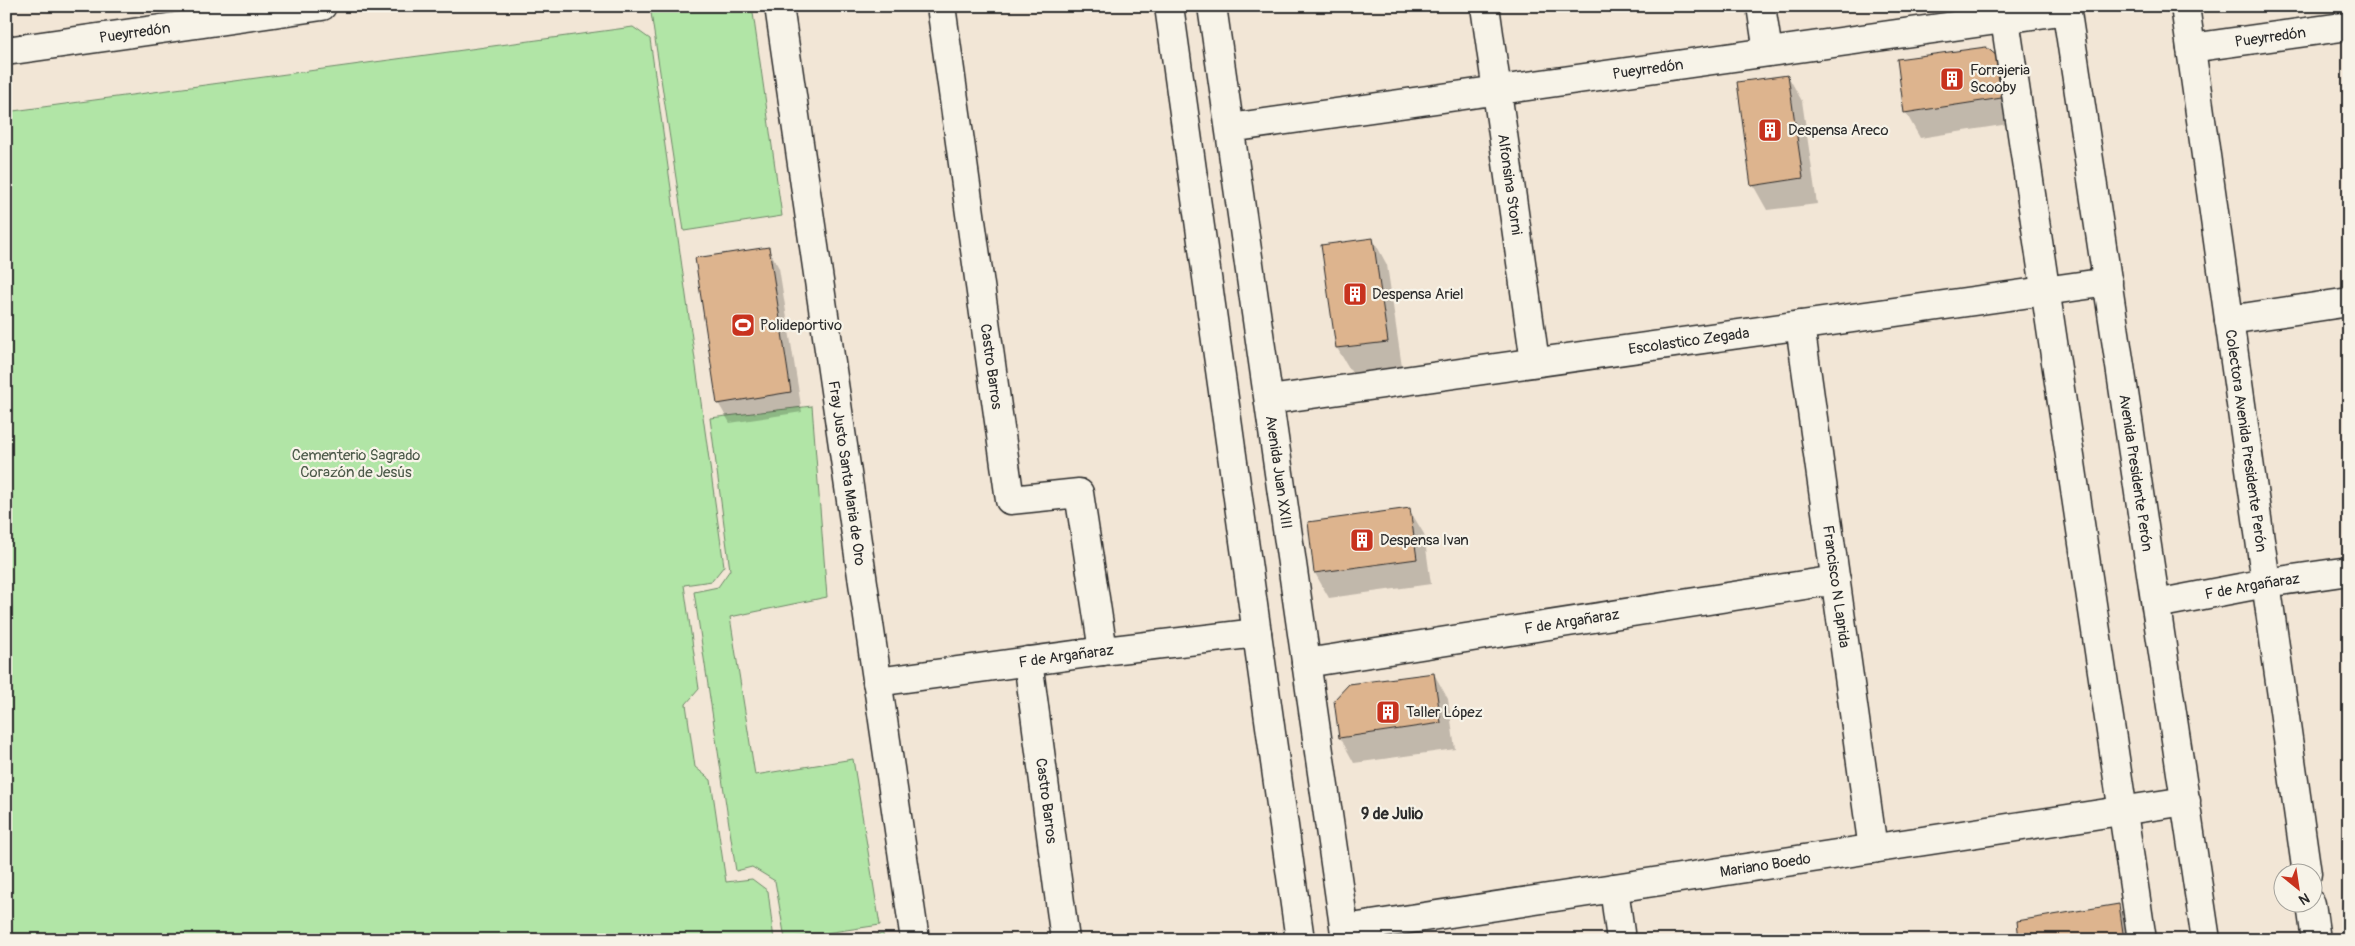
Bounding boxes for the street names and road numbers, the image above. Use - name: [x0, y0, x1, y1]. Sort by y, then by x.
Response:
- street label: Pueyrredón: [98, 19, 172, 48]
- street label: Pueyrredón: [2234, 23, 2307, 52]
- street label: Pueyrredón: [1611, 55, 1685, 84]
- street label: Alfonsina Storni: [1493, 132, 1526, 236]
- street label: Castro Barros: [975, 323, 1006, 411]
- street label: Escolastico Zegada: [1627, 324, 1751, 359]
- street label: Colectora Avenida Presidente Perón: [2221, 328, 2271, 553]
- street label: Fray Justo Santa Maria de Oro: [824, 379, 869, 567]
- street label: Avenida Presidente Perón: [2114, 393, 2157, 553]
- street label: Avenida Juan XXIII: [1261, 414, 1296, 530]
- street label: Francisco N Laprida: [1818, 524, 1854, 649]
- street label: F de Argañaraz: [2203, 569, 2301, 604]
- street label: F de Argañaraz: [1523, 605, 1621, 639]
- street label: F de Argañaraz: [1017, 641, 1115, 672]
- street label: Castro Barros: [1031, 757, 1061, 845]
- street label: Mariano Boedo: [1719, 849, 1812, 882]

